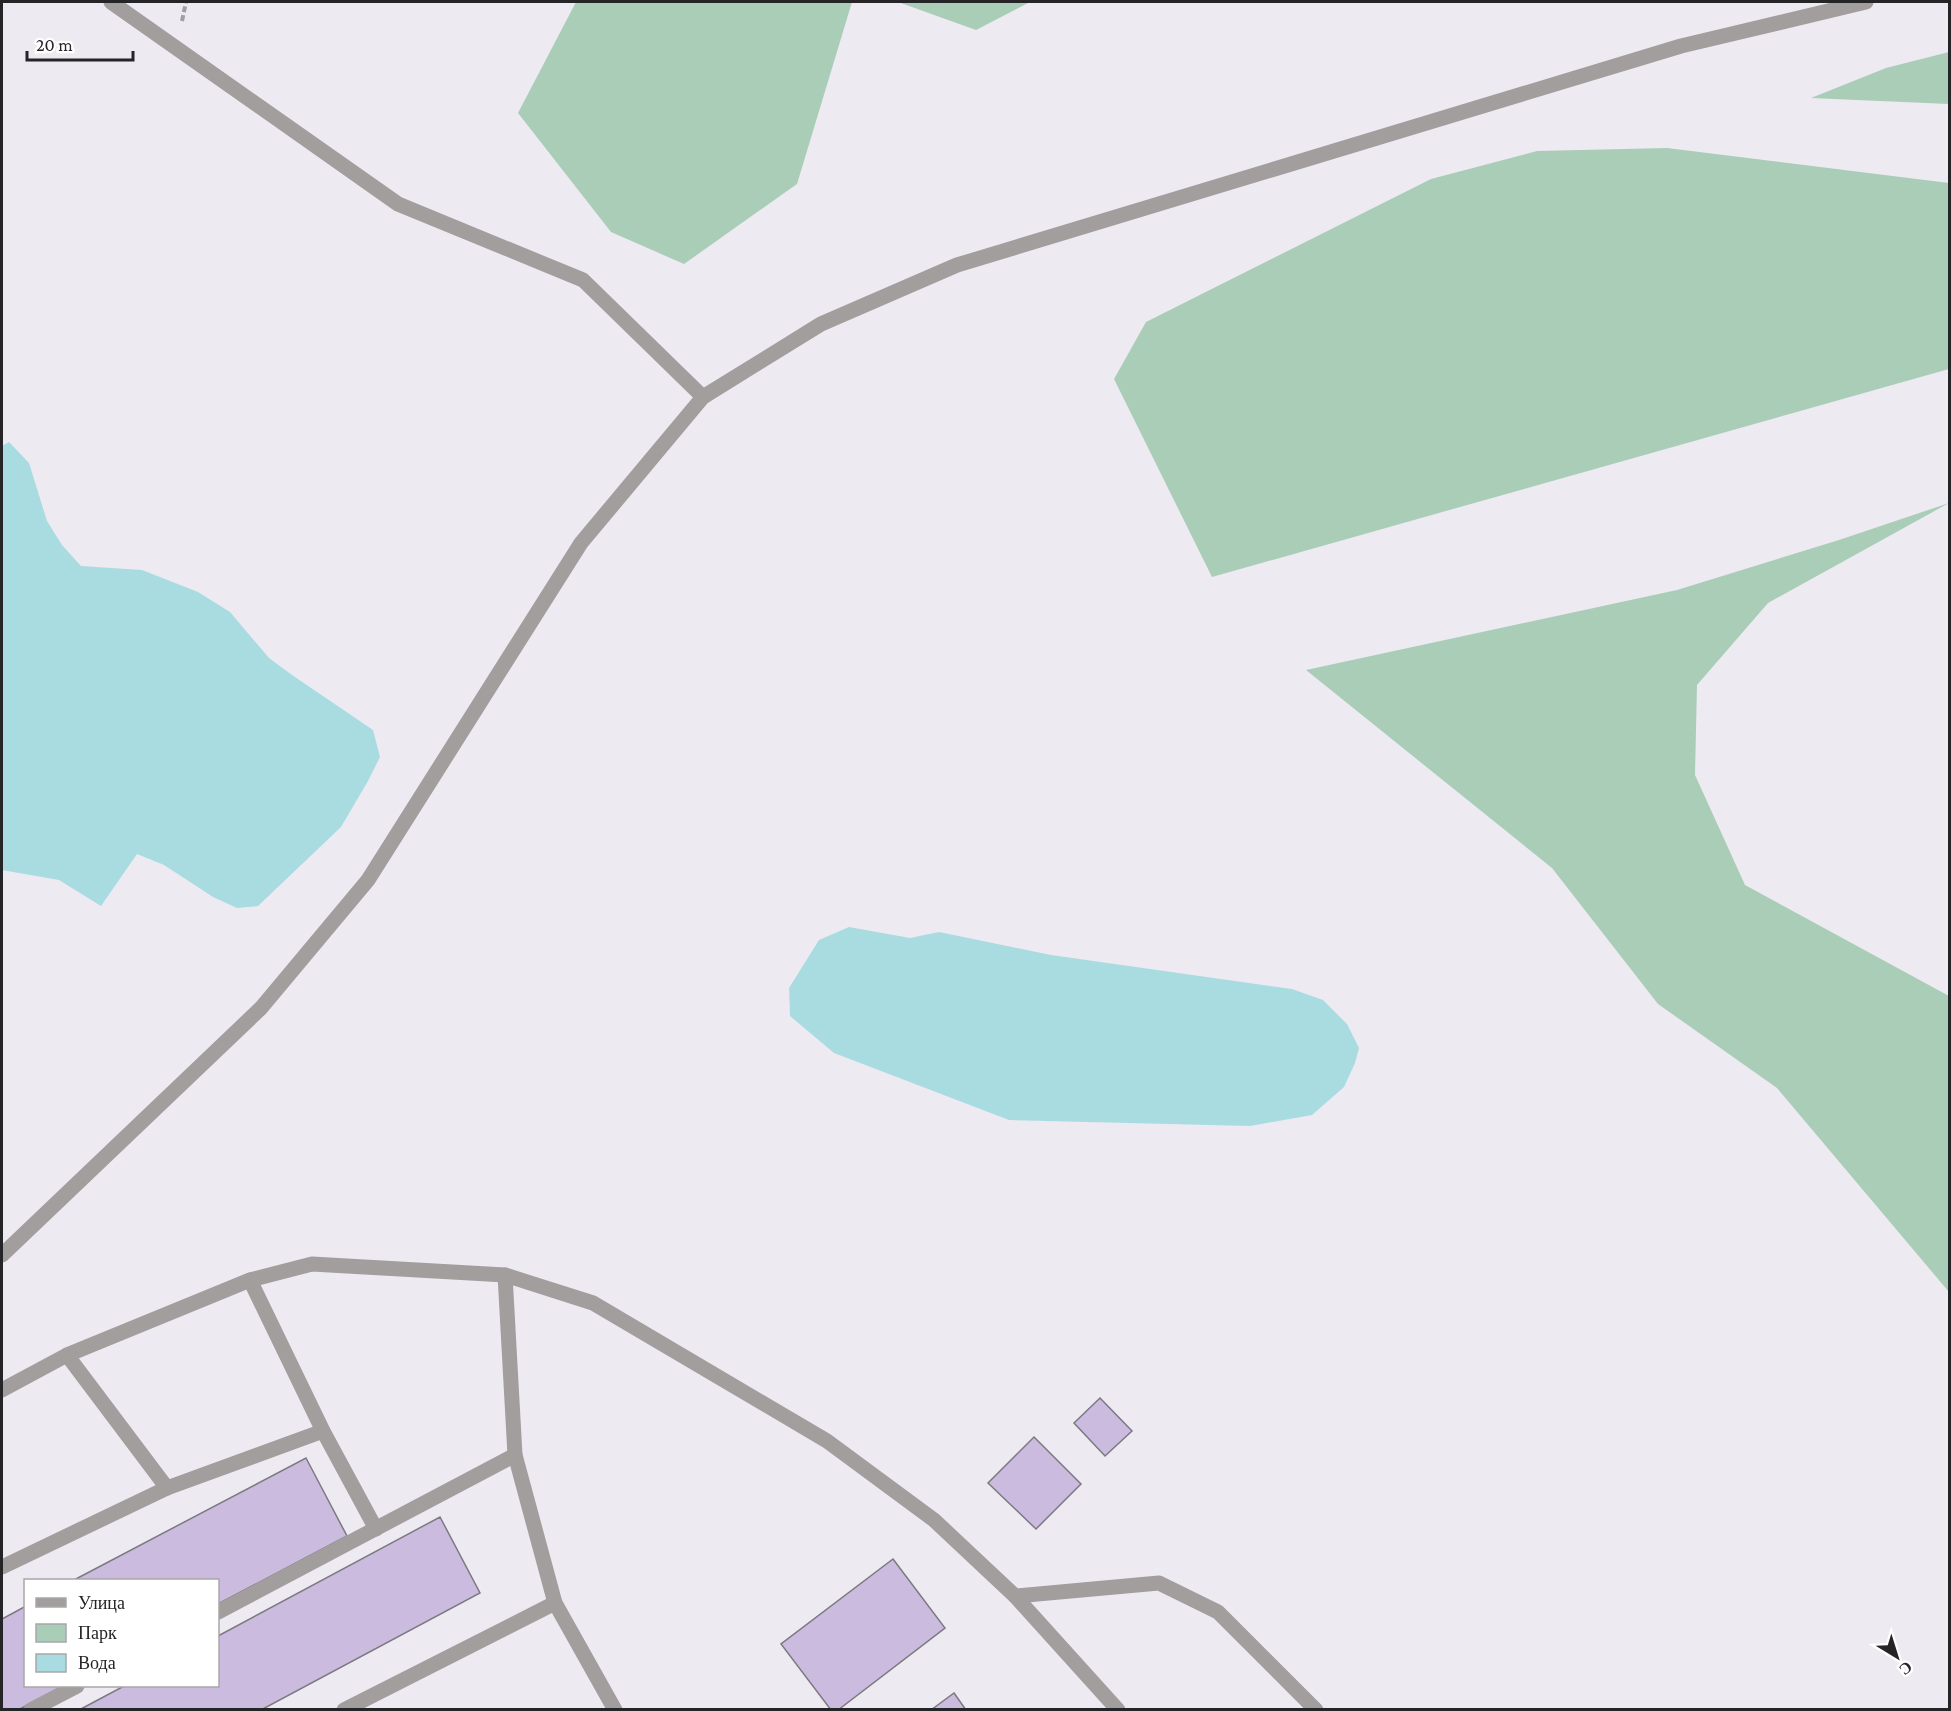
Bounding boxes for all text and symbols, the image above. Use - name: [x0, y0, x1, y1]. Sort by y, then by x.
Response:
- scale bar: [27, 24, 134, 62]
- text: 20 m: [36, 35, 73, 55]
- legend: [24, 1579, 219, 1687]
- text: Улица: [78, 1593, 125, 1613]
- text: Парк: [78, 1623, 117, 1643]
- north arrow: [1867, 1627, 1927, 1687]
- text: Вода: [78, 1653, 116, 1673]
- text: С: [1896, 1658, 1916, 1679]

